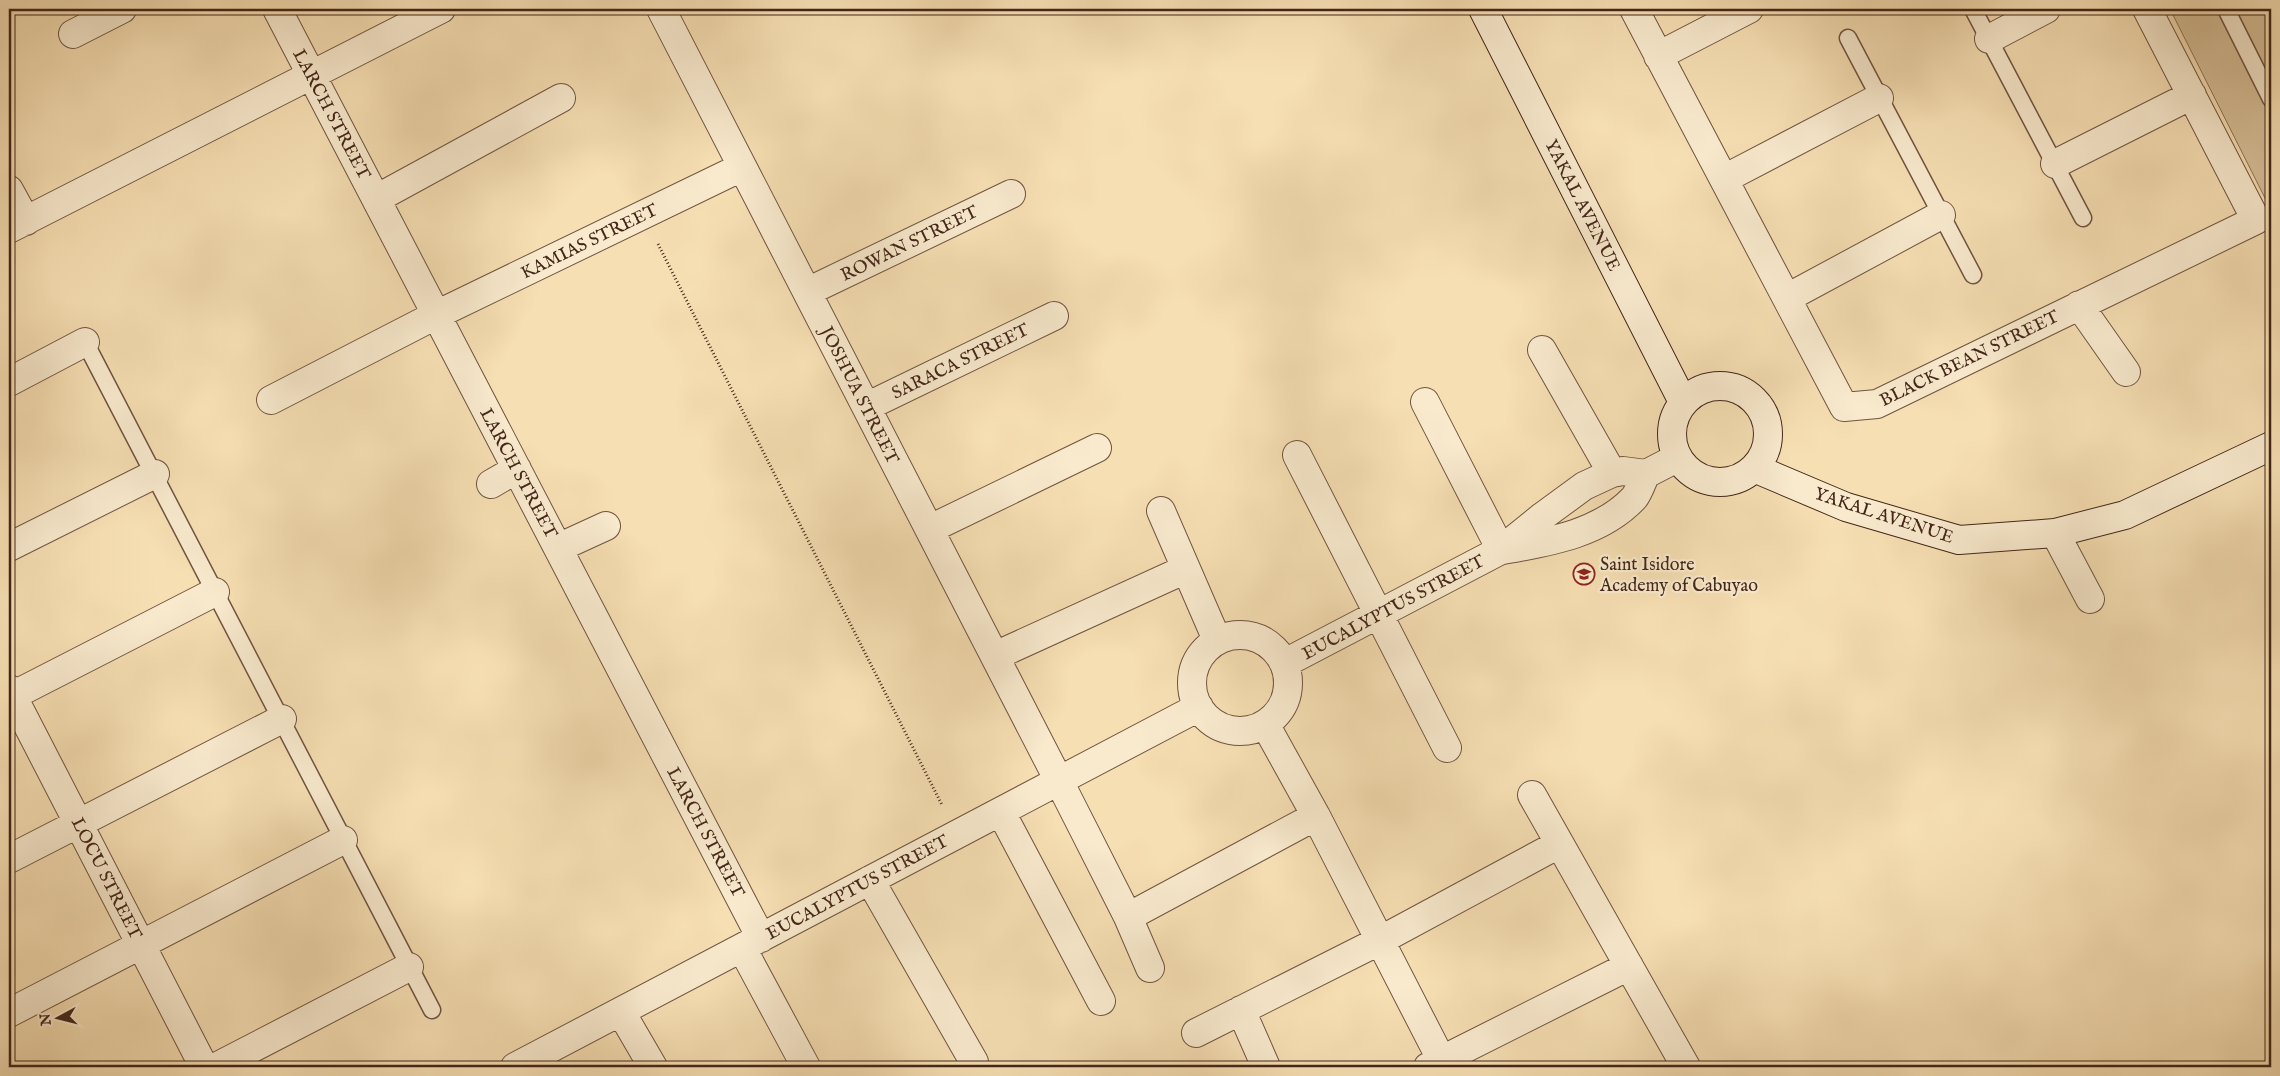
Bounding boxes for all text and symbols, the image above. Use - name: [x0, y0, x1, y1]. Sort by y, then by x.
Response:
- street label: LARCH STREET: [287, 46, 375, 184]
- street label: YAKAL AVENUE: [1539, 136, 1625, 275]
- street label: KAMIAS STREET: [518, 199, 662, 285]
- street label: ROWAN STREET: [837, 201, 982, 288]
- street label: BLACK BEAN STREET: [1876, 306, 2063, 413]
- street label: SARACA STREET: [888, 319, 1033, 406]
- street label: JOSHUA STREET: [813, 321, 903, 468]
- street label: LARCH STREET: [474, 405, 562, 543]
- street label: YAKAL AVENUE: [1811, 483, 1956, 550]
- street label: EUCALYPTUS STREET: [1299, 550, 1489, 666]
- place label: Saint Isidore Academy of Cabuyao: [1599, 554, 1758, 598]
- school or university icon: Saint Isidore Academy of Cabuyao: [1572, 562, 1596, 586]
- street label: LARCH STREET: [661, 764, 749, 902]
- street label: LOCU STREET: [65, 814, 146, 943]
- street label: EUCALYPTUS STREET: [763, 830, 953, 946]
- north arrow: [32, 994, 82, 1044]
- text: N: [36, 1012, 56, 1028]

